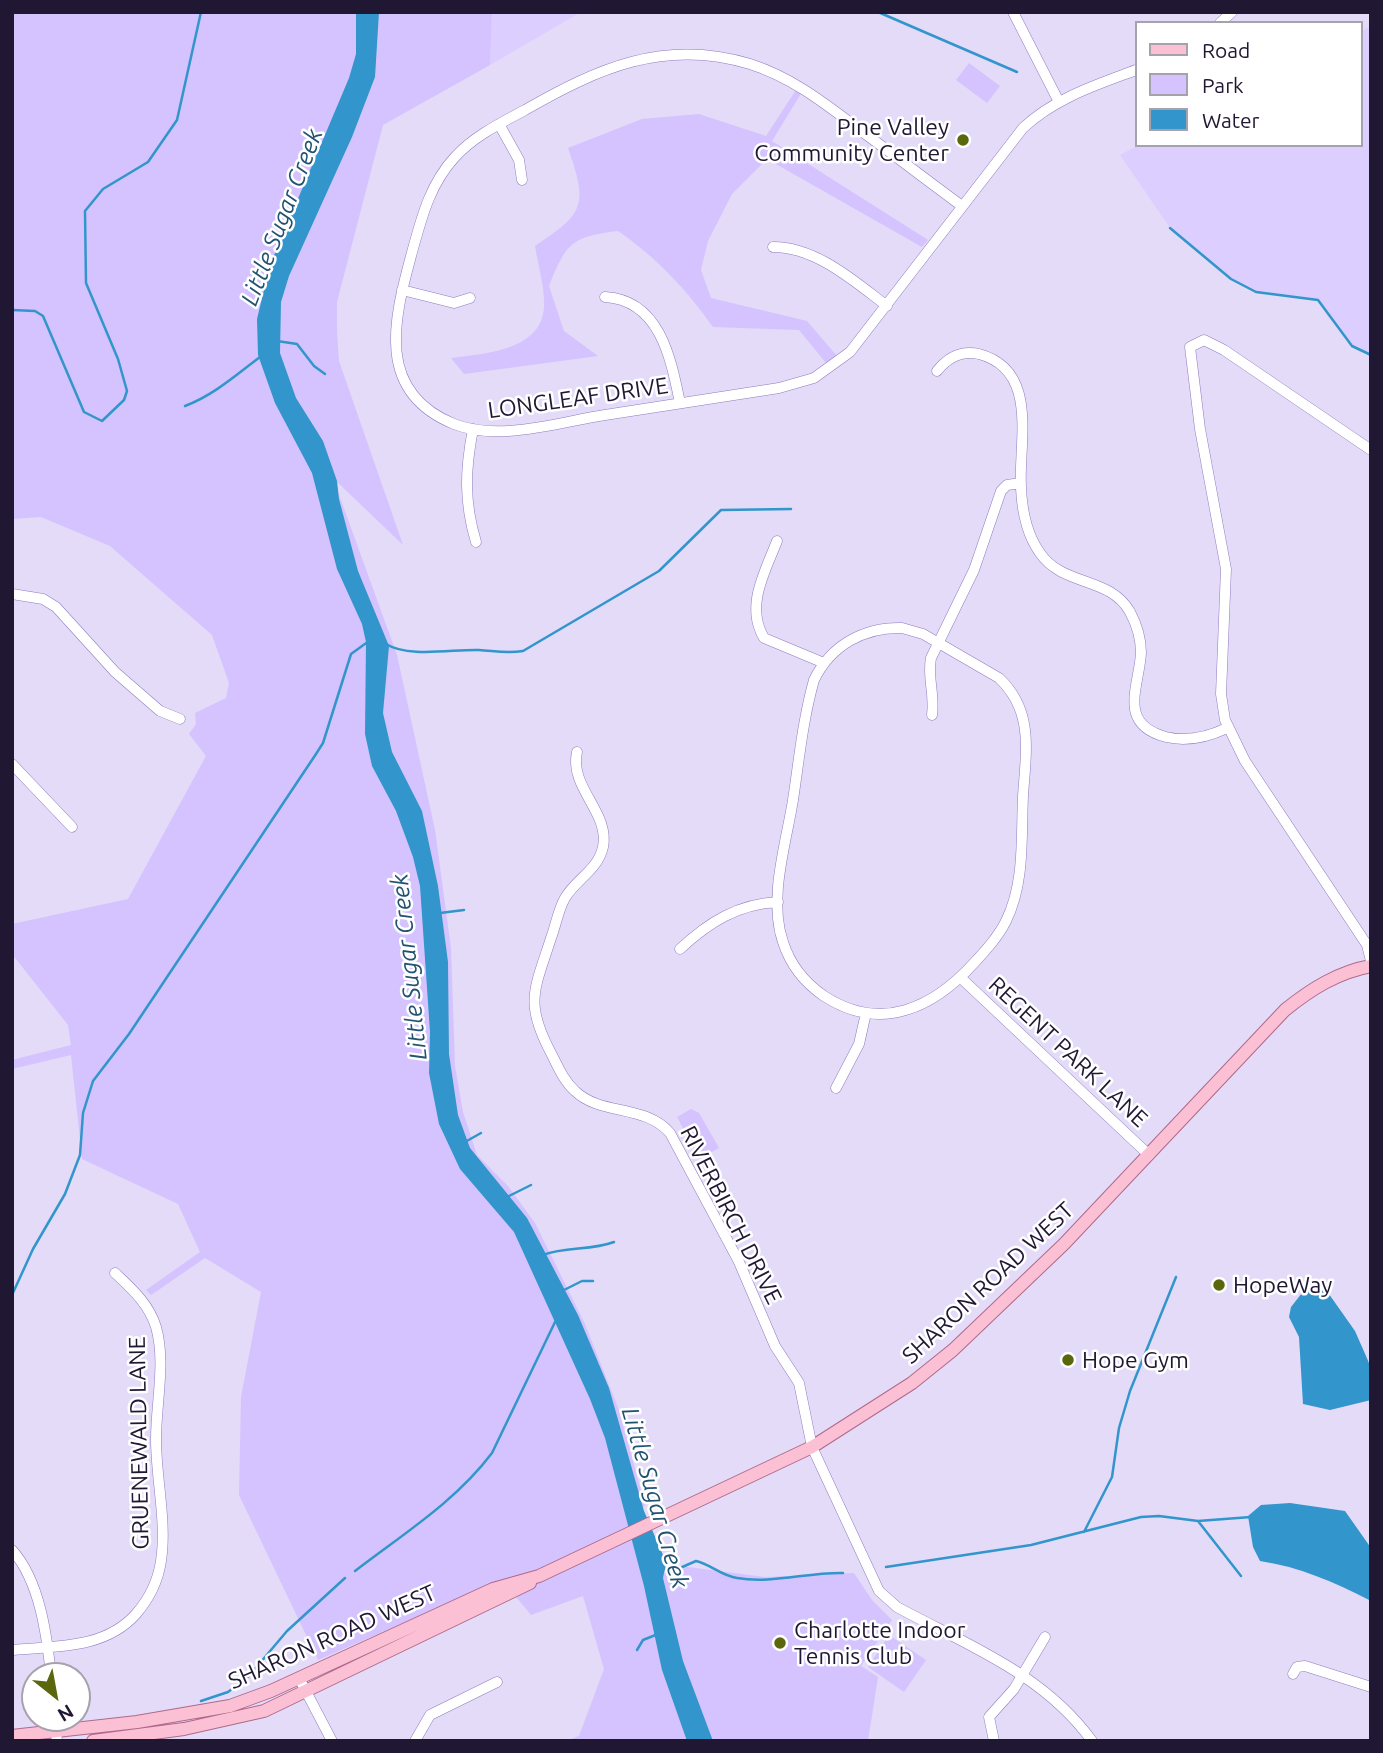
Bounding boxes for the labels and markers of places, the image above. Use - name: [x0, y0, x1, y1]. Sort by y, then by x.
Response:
- place label: Pine Valley Community Center: [754, 113, 949, 167]
- marker: Pine Valley Community Center: [955, 132, 971, 148]
- place label: HopeWay: [1233, 1271, 1332, 1299]
- marker: HopeWay: [1211, 1277, 1227, 1293]
- place label: Hope Gym: [1082, 1346, 1189, 1374]
- marker: Hope Gym: [1060, 1352, 1076, 1368]
- place label: Charlotte Indoor Tennis Club: [794, 1616, 965, 1670]
- marker: Charlotte Indoor Tennis Club: [772, 1635, 788, 1651]

